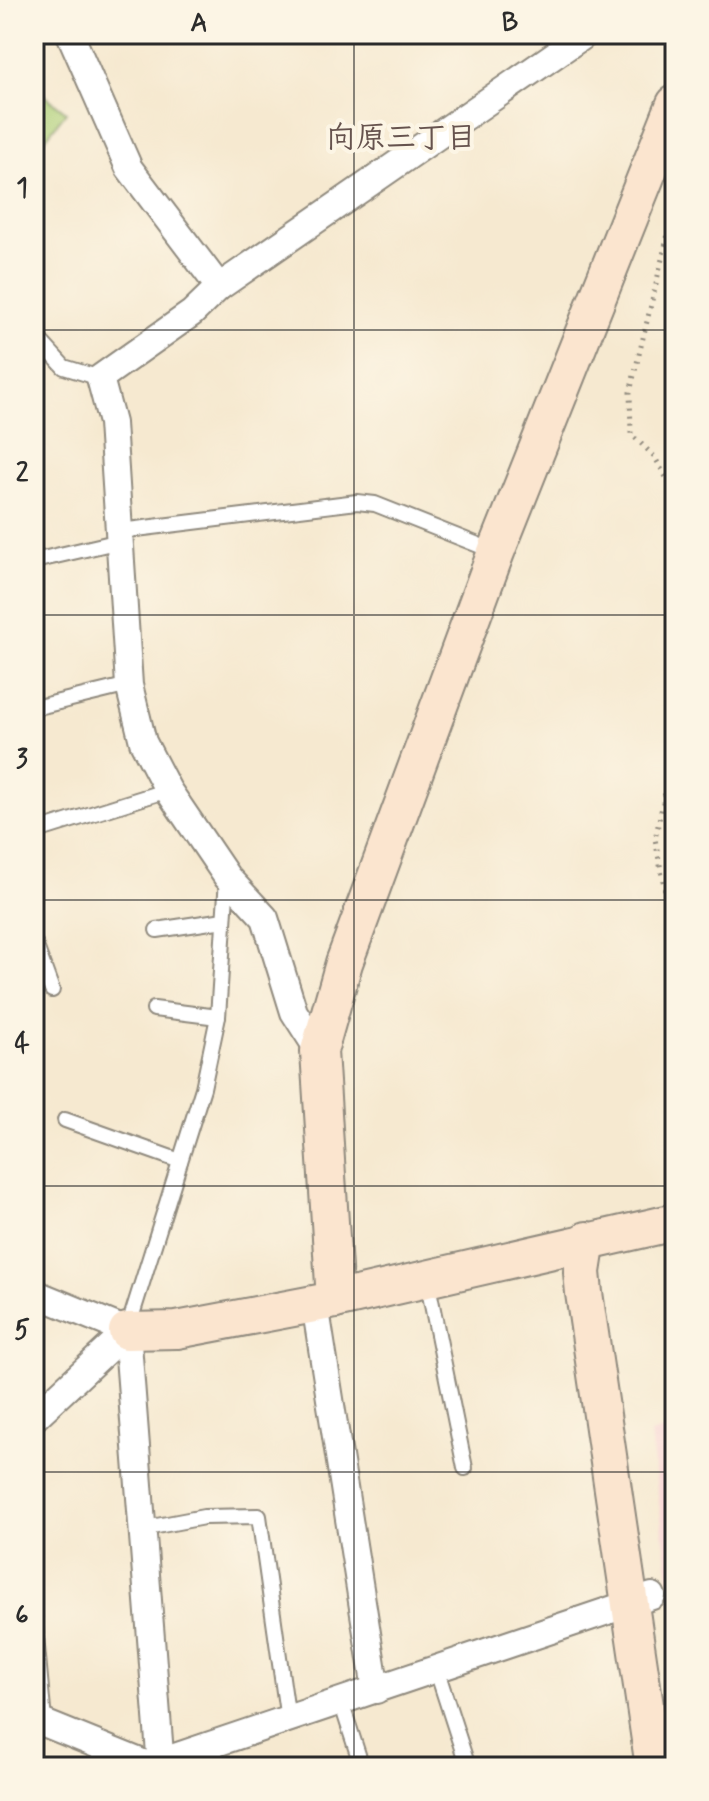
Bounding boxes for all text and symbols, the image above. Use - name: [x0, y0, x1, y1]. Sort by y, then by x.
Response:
- text: A: [190, 7, 208, 41]
- text: B: [502, 7, 518, 41]
- district label: 向原三丁目: [326, 119, 476, 158]
- text: 1: [16, 172, 28, 206]
- text: 2: [16, 457, 29, 491]
- text: 3: [16, 743, 28, 777]
- text: 4: [14, 1028, 30, 1062]
- text: 5: [14, 1314, 30, 1348]
- text: 6: [15, 1599, 29, 1633]

